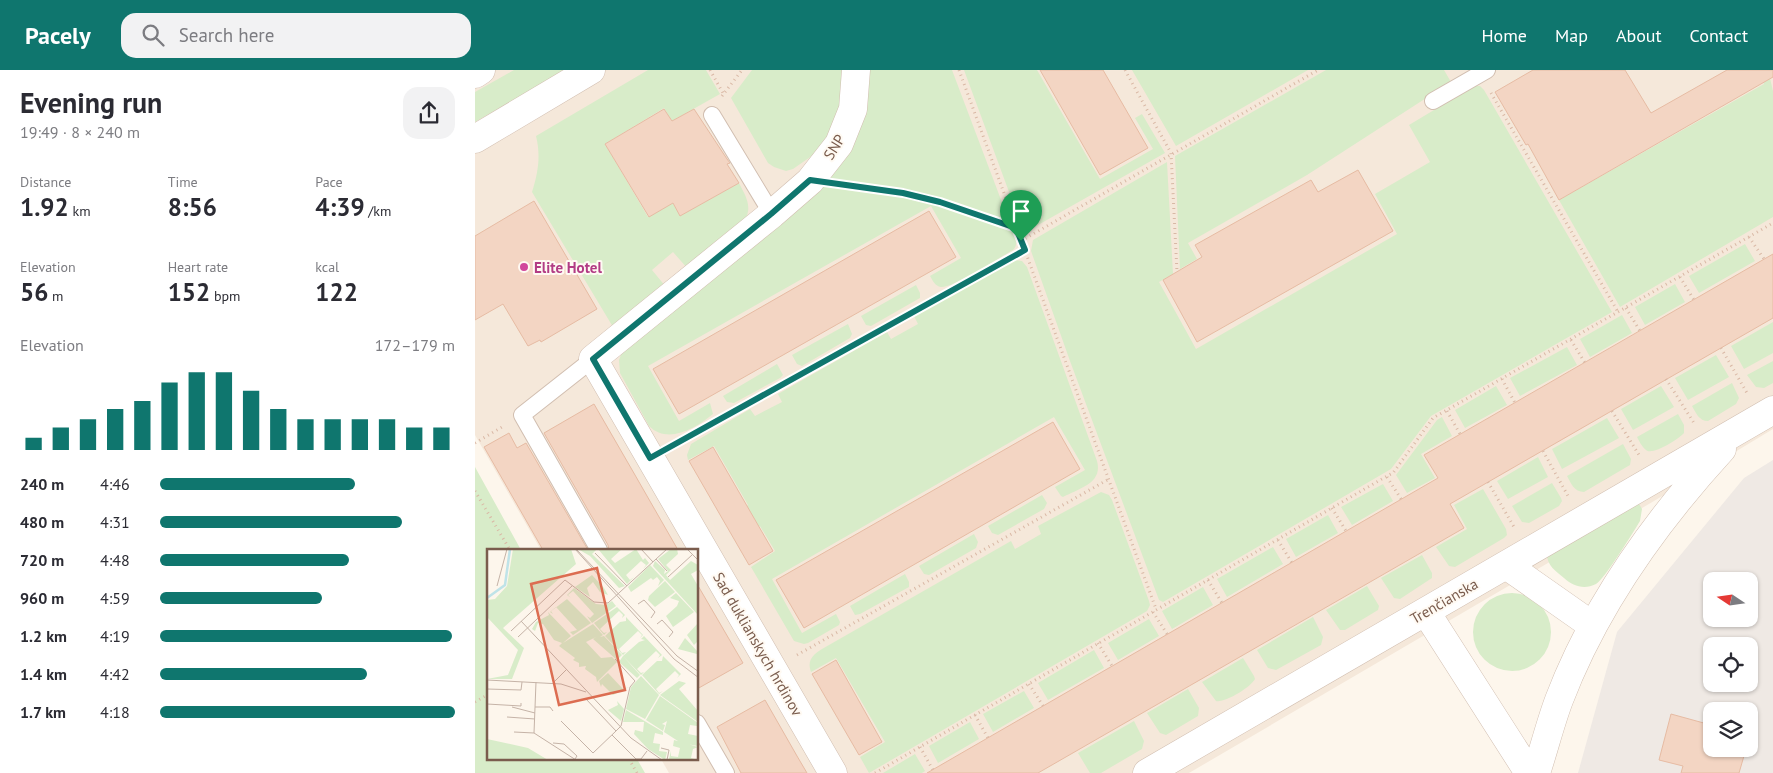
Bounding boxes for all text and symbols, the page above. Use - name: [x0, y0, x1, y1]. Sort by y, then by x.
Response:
- search box: [121, 13, 471, 58]
- text: Pacely: [25, 20, 91, 51]
- icon: search: [139, 21, 167, 49]
- text: Search here: [179, 23, 274, 47]
- text: Home: [1481, 24, 1527, 47]
- text: Map: [1555, 24, 1588, 47]
- text: About: [1616, 24, 1662, 47]
- text: Contact: [1690, 24, 1748, 47]
- text: Evening run: [20, 84, 162, 121]
- button: share: [403, 87, 455, 139]
- text: 19:49 · 8 × 240 m: [20, 122, 140, 142]
- street label: SNP: [819, 131, 849, 163]
- text: Distance: [20, 173, 71, 191]
- text: Time: [168, 173, 198, 191]
- text: Pace: [315, 173, 343, 191]
- pin: [1000, 190, 1042, 241]
- text: 1.92: [20, 191, 69, 223]
- text: 8:56: [168, 191, 217, 223]
- text: 4:39: [315, 191, 365, 223]
- icon: arrive: [1007, 197, 1035, 225]
- text: km: [69, 202, 91, 220]
- text: /km: [365, 202, 391, 220]
- text: Elevation: [20, 258, 76, 276]
- text: Heart rate: [168, 258, 228, 276]
- text: kcal: [315, 258, 339, 276]
- place label: Elite Hotel: [534, 258, 602, 277]
- marker: Elite Hotel: [518, 261, 530, 273]
- text: 56: [20, 276, 48, 308]
- text: 152: [168, 276, 210, 308]
- text: 122: [315, 276, 358, 308]
- text: m: [48, 287, 63, 305]
- text: bpm: [210, 287, 240, 305]
- text: Elevation: [20, 335, 84, 355]
- text: 172–179 m: [375, 335, 455, 355]
- text: 240 m: [20, 474, 64, 494]
- text: 4:46: [100, 474, 130, 494]
- text: 480 m: [20, 512, 64, 532]
- text: 4:31: [100, 512, 130, 532]
- inset map: [487, 549, 699, 760]
- text: 720 m: [20, 550, 64, 570]
- text: 4:48: [100, 550, 130, 570]
- street label: Sad duklianskych hrdinov: [709, 569, 807, 720]
- north arrow: [1703, 572, 1757, 628]
- map controls: [1703, 572, 1758, 757]
- street label: Trenčianska: [1407, 574, 1481, 628]
- text: 960 m: [20, 588, 64, 608]
- text: 4:59: [100, 588, 130, 608]
- text: 1.2 km: [20, 626, 67, 646]
- text: 4:19: [100, 626, 130, 646]
- button: locate: [1703, 637, 1758, 692]
- text: 1.4 km: [20, 664, 67, 684]
- text: 4:42: [100, 664, 130, 684]
- text: 1.7 km: [20, 702, 66, 722]
- text: 4:18: [100, 702, 130, 722]
- button: layers: [1703, 702, 1758, 757]

